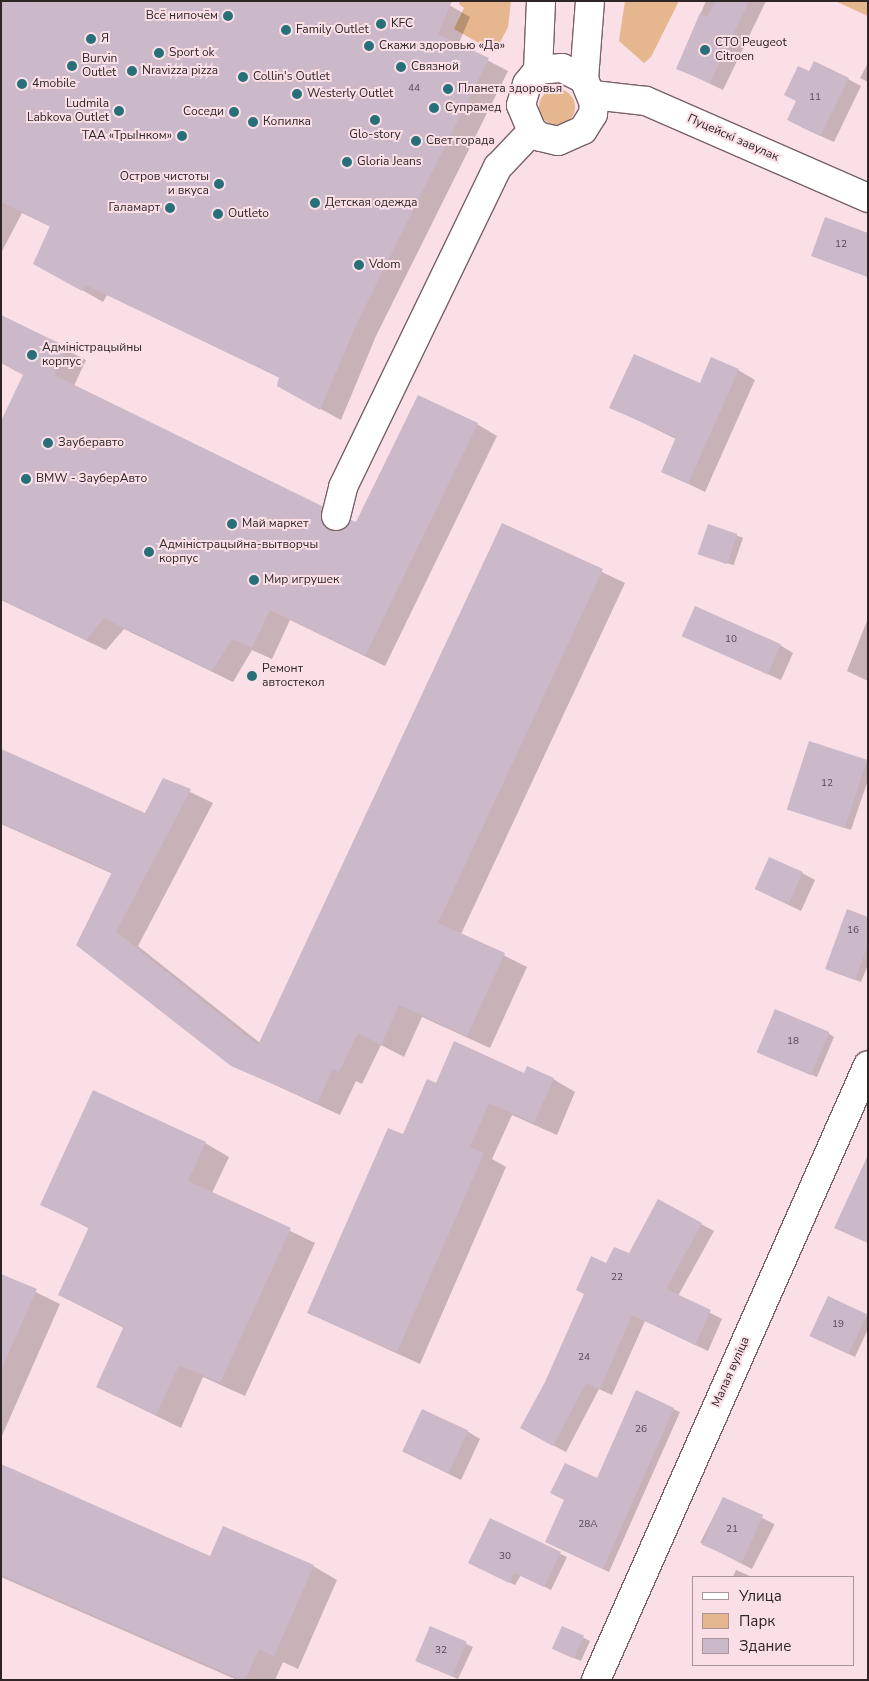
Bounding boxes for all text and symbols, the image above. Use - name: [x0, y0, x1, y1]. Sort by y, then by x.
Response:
- place label: Всё нипочём: [146, 9, 218, 23]
- marker: Всё нипочём: [222, 10, 234, 22]
- place label: KFC: [391, 17, 413, 31]
- marker: KFC: [375, 18, 387, 30]
- place label: Family Outlet: [296, 23, 369, 37]
- marker: Family Outlet: [280, 24, 292, 36]
- place label: Я: [101, 32, 109, 46]
- marker: Я: [85, 33, 97, 45]
- place label: СТО Peugeot Citroen: [715, 36, 787, 64]
- place label: Скажи здоровью «Да»: [379, 39, 505, 53]
- marker: Скажи здоровью «Да»: [363, 40, 375, 52]
- marker: СТО Peugeot Citroen: [699, 44, 711, 56]
- place label: Sport ok: [169, 46, 215, 60]
- marker: Sport ok: [153, 47, 165, 59]
- place label: Burvin Outlet: [82, 52, 117, 80]
- marker: Burvin Outlet: [66, 60, 78, 72]
- place label: Связной: [411, 60, 459, 74]
- marker: Связной: [395, 61, 407, 73]
- place label: Nravizza pizza: [142, 64, 218, 78]
- marker: Nravizza pizza: [126, 65, 138, 77]
- place label: Collin's Outlet: [253, 70, 330, 84]
- marker: Collin's Outlet: [237, 71, 249, 83]
- place label: 4mobile: [32, 77, 76, 91]
- marker: 4mobile: [16, 78, 28, 90]
- place label: Планета здоровья: [458, 82, 562, 96]
- house number: 44: [408, 83, 420, 95]
- marker: Планета здоровья: [442, 83, 454, 95]
- place label: Westerly Outlet: [307, 87, 393, 101]
- marker: Westerly Outlet: [291, 88, 303, 100]
- house number: 11: [809, 92, 821, 104]
- place label: Ludmila Labkova Outlet: [27, 97, 109, 125]
- marker: Супрамед: [427, 101, 441, 115]
- place label: Супрамед: [445, 101, 501, 115]
- marker: Ludmila Labkova Outlet: [113, 105, 125, 117]
- place label: Соседи: [183, 105, 224, 119]
- marker: Соседи: [228, 106, 240, 118]
- street label: Пуцейскі завулак: [685, 111, 781, 165]
- marker: Glo-story: [369, 114, 381, 126]
- place label: Копилка: [263, 115, 311, 129]
- marker: Копилка: [247, 116, 259, 128]
- place label: Glo-story: [349, 128, 401, 142]
- place label: ТАА «ТрыІнком»: [82, 129, 172, 143]
- marker: ТАА «ТрыІнком»: [176, 130, 188, 142]
- place label: Свет горада: [426, 134, 495, 148]
- marker: Свет горада: [410, 135, 422, 147]
- place label: Gloria Jeans: [357, 155, 422, 169]
- marker: Gloria Jeans: [341, 156, 353, 168]
- place label: Остров чистоты и вкуса: [120, 170, 209, 198]
- marker: Остров чистоты и вкуса: [213, 178, 225, 190]
- place label: Детская одежда: [325, 196, 418, 210]
- marker: Детская одежда: [309, 197, 321, 209]
- place label: Галамарт: [108, 201, 160, 215]
- marker: Галамарт: [164, 202, 176, 214]
- place label: Outleto: [228, 207, 269, 221]
- marker: Outleto: [212, 208, 224, 220]
- house number: 12: [835, 239, 847, 251]
- place label: Vdom: [369, 258, 401, 272]
- marker: Vdom: [353, 259, 365, 271]
- place label: Адміністрацыйны корпус: [42, 341, 142, 369]
- marker: Адміністрацыйны корпус: [26, 349, 38, 361]
- place label: Зауберавто: [58, 436, 124, 450]
- marker: Зауберавто: [42, 437, 54, 449]
- place label: BMW - ЗауберАвто: [36, 472, 147, 486]
- marker: BMW - ЗауберАвто: [20, 473, 32, 485]
- place label: Май маркет: [242, 517, 308, 531]
- marker: Май маркет: [226, 518, 238, 530]
- place label: Адміністрацыйна-вытворчы корпус: [159, 538, 318, 566]
- marker: Адміністрацыйна-вытворчы корпус: [143, 546, 155, 558]
- place label: Мир игрушек: [264, 573, 339, 587]
- marker: Мир игрушек: [248, 574, 260, 586]
- house number: 10: [725, 634, 737, 646]
- place label: Ремонт автостекол: [262, 662, 325, 690]
- marker: Ремонт автостекол: [246, 670, 258, 682]
- house number: 12: [821, 778, 833, 790]
- house number: 16: [847, 925, 859, 937]
- house number: 18: [787, 1036, 799, 1048]
- house number: 22: [611, 1272, 623, 1284]
- house number: 19: [832, 1319, 844, 1331]
- street label: Малая вуліца: [709, 1335, 753, 1409]
- house number: 24: [578, 1352, 590, 1364]
- house number: 26: [635, 1424, 647, 1436]
- house number: 28А: [578, 1519, 598, 1531]
- house number: 21: [726, 1524, 738, 1536]
- house number: 30: [499, 1551, 511, 1563]
- legend: [692, 1576, 854, 1666]
- text: Улица: [739, 1586, 782, 1606]
- text: Парк: [739, 1611, 775, 1631]
- text: Здание: [739, 1636, 791, 1656]
- house number: 32: [435, 1645, 447, 1657]

